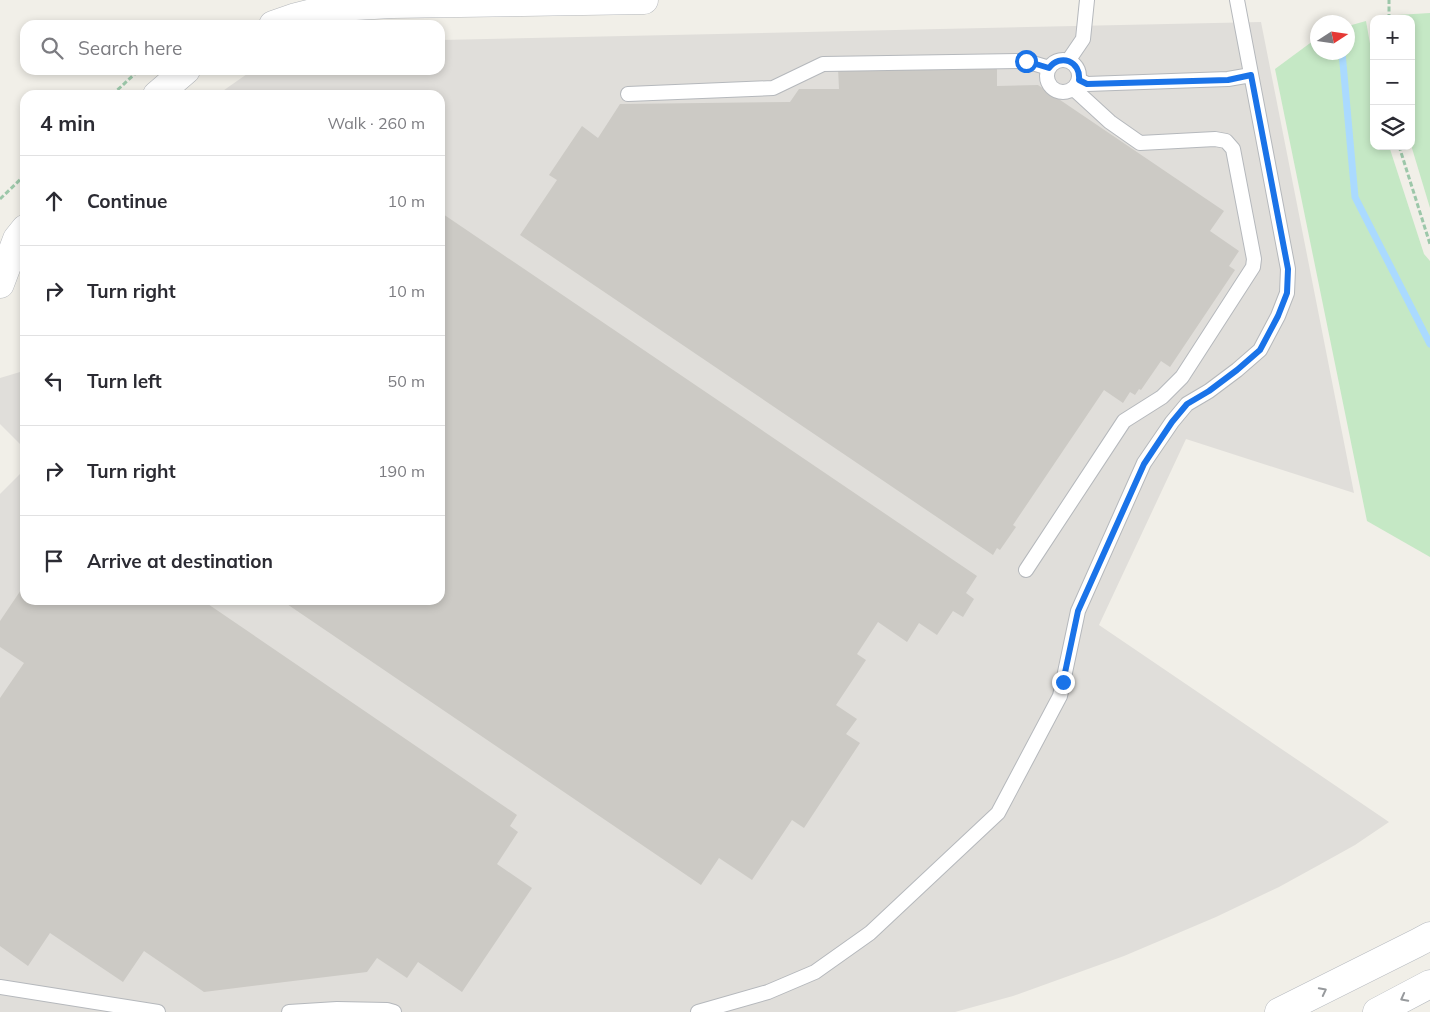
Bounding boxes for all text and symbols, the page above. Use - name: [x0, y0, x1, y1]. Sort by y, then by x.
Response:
- north arrow: [1310, 15, 1355, 60]
- map controls: [1370, 15, 1415, 150]
- button: +: [1370, 15, 1415, 60]
- search box: [20, 20, 445, 75]
- icon: search: [38, 34, 66, 62]
- text: Search here: [78, 36, 182, 60]
- route start: [1015, 50, 1038, 73]
- button: −: [1370, 60, 1415, 105]
- button: layers: [1370, 105, 1415, 150]
- text: 4 min: [40, 110, 95, 136]
- text: Walk · 260 m: [327, 113, 425, 133]
- icon: ahead: [40, 187, 68, 215]
- text: Continue: [87, 189, 167, 213]
- text: 10 m: [388, 191, 425, 211]
- icon: right: [40, 277, 68, 305]
- text: Turn right: [87, 279, 176, 303]
- text: 10 m: [388, 281, 425, 301]
- icon: left: [40, 367, 68, 395]
- text: Turn left: [87, 369, 162, 393]
- text: 50 m: [388, 371, 425, 391]
- icon: right: [40, 457, 68, 485]
- text: Turn right: [87, 459, 176, 483]
- text: 190 m: [378, 461, 425, 481]
- icon: arrive: [40, 547, 68, 575]
- text: Arrive at destination: [87, 549, 273, 573]
- route end: [1052, 671, 1075, 694]
- one-way arrow: [1318, 987, 1327, 997]
- one-way arrow: [1400, 992, 1409, 1002]

